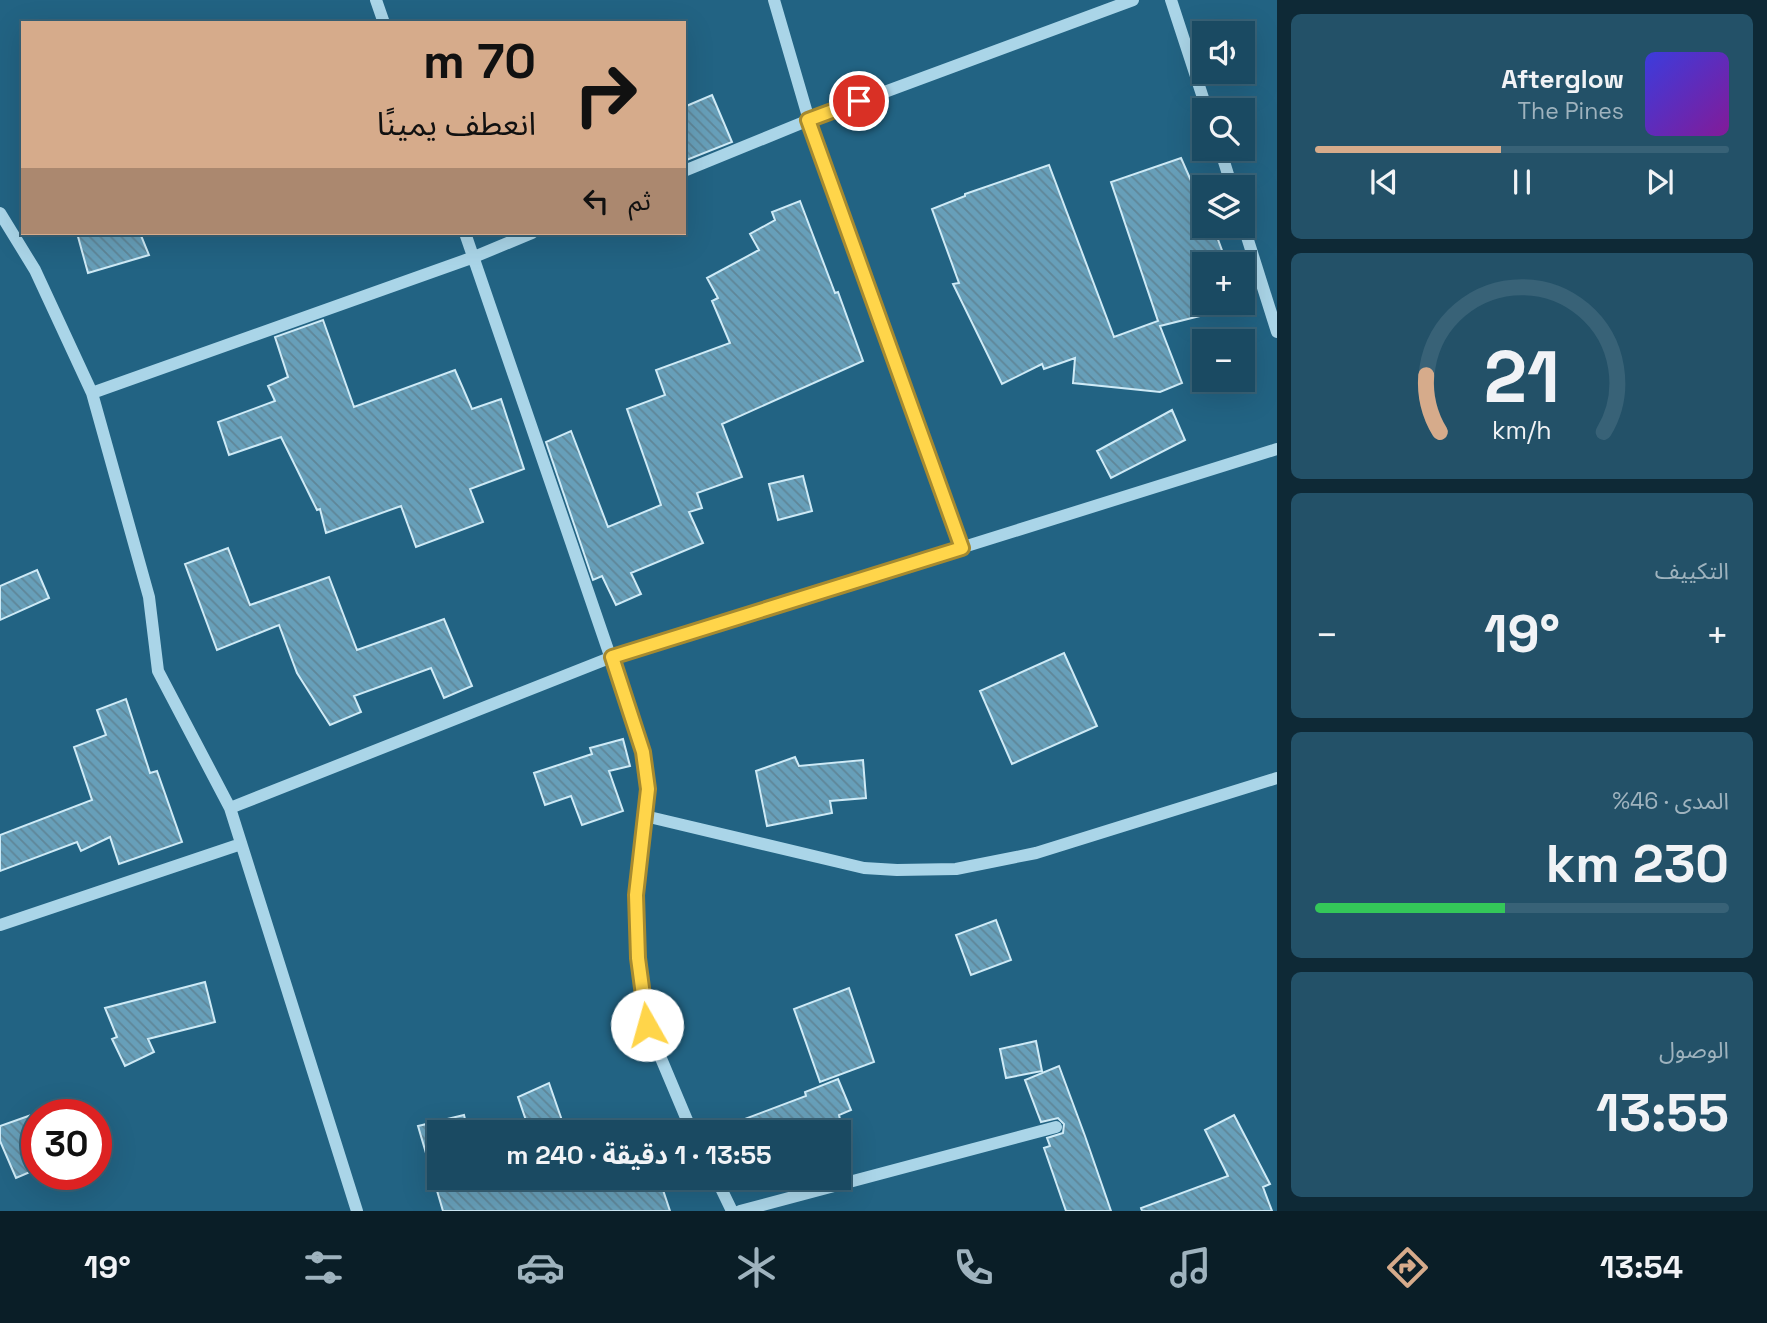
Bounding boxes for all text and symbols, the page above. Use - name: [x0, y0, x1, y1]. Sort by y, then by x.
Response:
- map controls: [1192, 21, 1255, 392]
- button: sound: [1192, 21, 1255, 84]
- text: 70 m: [423, 30, 536, 92]
- icon: right: [560, 49, 651, 140]
- text: Afterglow: [1501, 62, 1624, 96]
- pin: [829, 71, 889, 131]
- icon: arrive: [840, 82, 878, 120]
- text: The Pines: [1518, 96, 1624, 126]
- button: search: [1192, 98, 1255, 161]
- text: انعطف يمينًا: [377, 104, 536, 144]
- icon: previous: [1365, 163, 1403, 201]
- icon: pause: [1503, 163, 1541, 201]
- icon: next: [1641, 163, 1679, 201]
- button: layers: [1192, 175, 1255, 238]
- icon: left: [577, 182, 615, 220]
- text: ثم: [629, 184, 651, 218]
- button: +: [1192, 252, 1255, 315]
- button: −: [1192, 329, 1255, 392]
- text: 21: [1484, 331, 1560, 424]
- text: km/h: [1492, 414, 1552, 446]
- text: التكييف: [1655, 556, 1729, 586]
- text: 19°: [1484, 601, 1560, 667]
- text: −: [1315, 611, 1339, 659]
- text: +: [1705, 611, 1729, 659]
- text: المدى · 46%: [1612, 786, 1729, 816]
- text: 230 km: [1546, 831, 1729, 897]
- position arrow: [610, 988, 684, 1062]
- text: الوصول: [1659, 1035, 1729, 1065]
- text: 13:55: [1596, 1080, 1729, 1146]
- speed limit sign: 30: [21, 1099, 112, 1190]
- text: 13:55 · 1 دقيقة · 240 m: [506, 1138, 772, 1172]
- icon: filters: [299, 1243, 348, 1292]
- icon: car: [516, 1243, 565, 1292]
- icon: climate: [732, 1243, 781, 1292]
- icon: phone: [949, 1243, 998, 1292]
- icon: music: [1166, 1243, 1215, 1292]
- icon: directions: [1383, 1243, 1432, 1292]
- text: 19°: [84, 1247, 131, 1287]
- text: 13:54: [1600, 1247, 1683, 1287]

